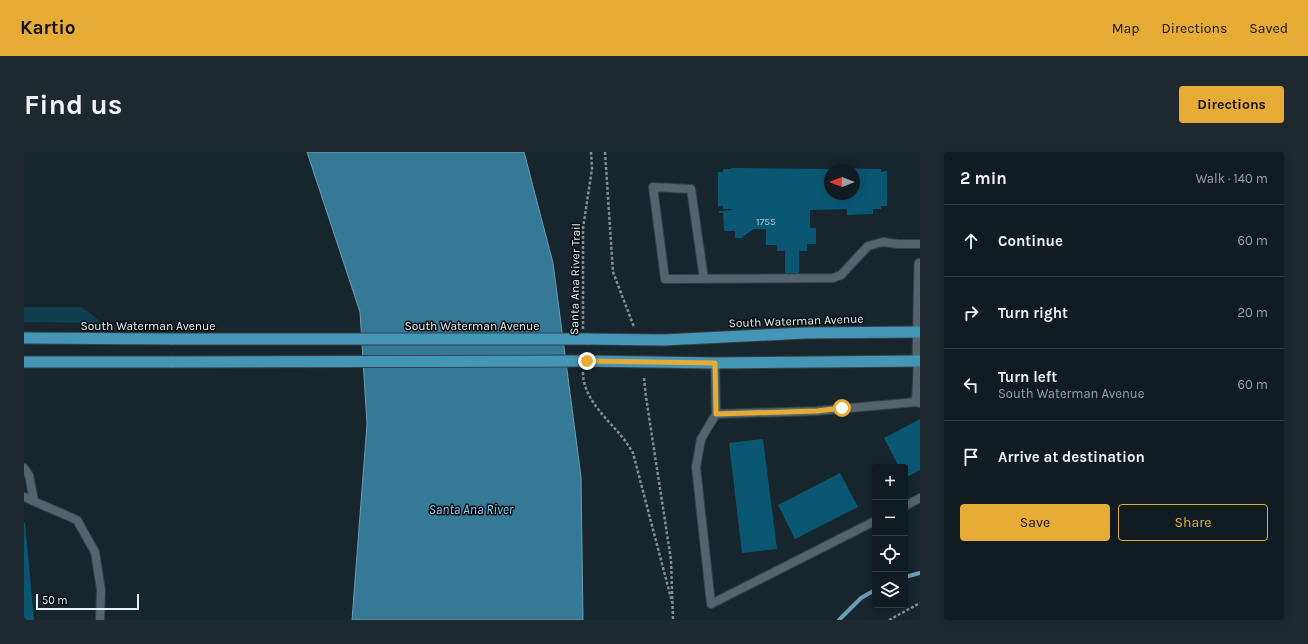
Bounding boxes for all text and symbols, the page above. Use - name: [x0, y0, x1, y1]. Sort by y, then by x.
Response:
- text: Kartio: [20, 17, 75, 39]
- text: Map: [1112, 20, 1140, 37]
- text: Directions: [1162, 20, 1227, 37]
- text: Saved: [1249, 20, 1288, 37]
- button: Directions: [1179, 86, 1284, 123]
- text: Find us: [24, 88, 123, 121]
- north arrow: [824, 164, 860, 200]
- text: 2 min: [960, 168, 1007, 188]
- text: Walk · 140 m: [1196, 171, 1268, 186]
- house number: 1755: [756, 216, 776, 228]
- street label: Santa Ana River Trail: [567, 223, 583, 335]
- icon: ahead: [960, 230, 982, 252]
- text: Continue: [998, 232, 1063, 250]
- text: 60 m: [1238, 233, 1268, 248]
- icon: right: [960, 302, 982, 324]
- text: Turn right: [998, 304, 1068, 322]
- text: 20 m: [1238, 305, 1268, 320]
- street label: South Waterman Avenue: [728, 312, 864, 330]
- street label: South Waterman Avenue: [80, 319, 216, 333]
- street label: South Waterman Avenue: [404, 319, 540, 333]
- route end: [578, 352, 596, 370]
- text: Turn left: [998, 368, 1057, 386]
- icon: left: [960, 374, 982, 396]
- text: 60 m: [1238, 377, 1268, 392]
- text: South Waterman Avenue: [998, 386, 1144, 401]
- route start: [833, 399, 851, 417]
- icon: arrive: [960, 446, 982, 468]
- text: Arrive at destination: [998, 448, 1145, 466]
- map controls: [872, 464, 908, 608]
- button: +: [872, 464, 908, 500]
- button: −: [872, 500, 908, 536]
- water label: Santa Ana River: [429, 502, 514, 517]
- button: Save: [960, 504, 1110, 541]
- button: Share: [1118, 504, 1268, 541]
- button: locate: [872, 536, 908, 572]
- button: layers: [872, 572, 908, 608]
- scale bar: [36, 592, 139, 611]
- text: 50 m: [42, 594, 68, 607]

